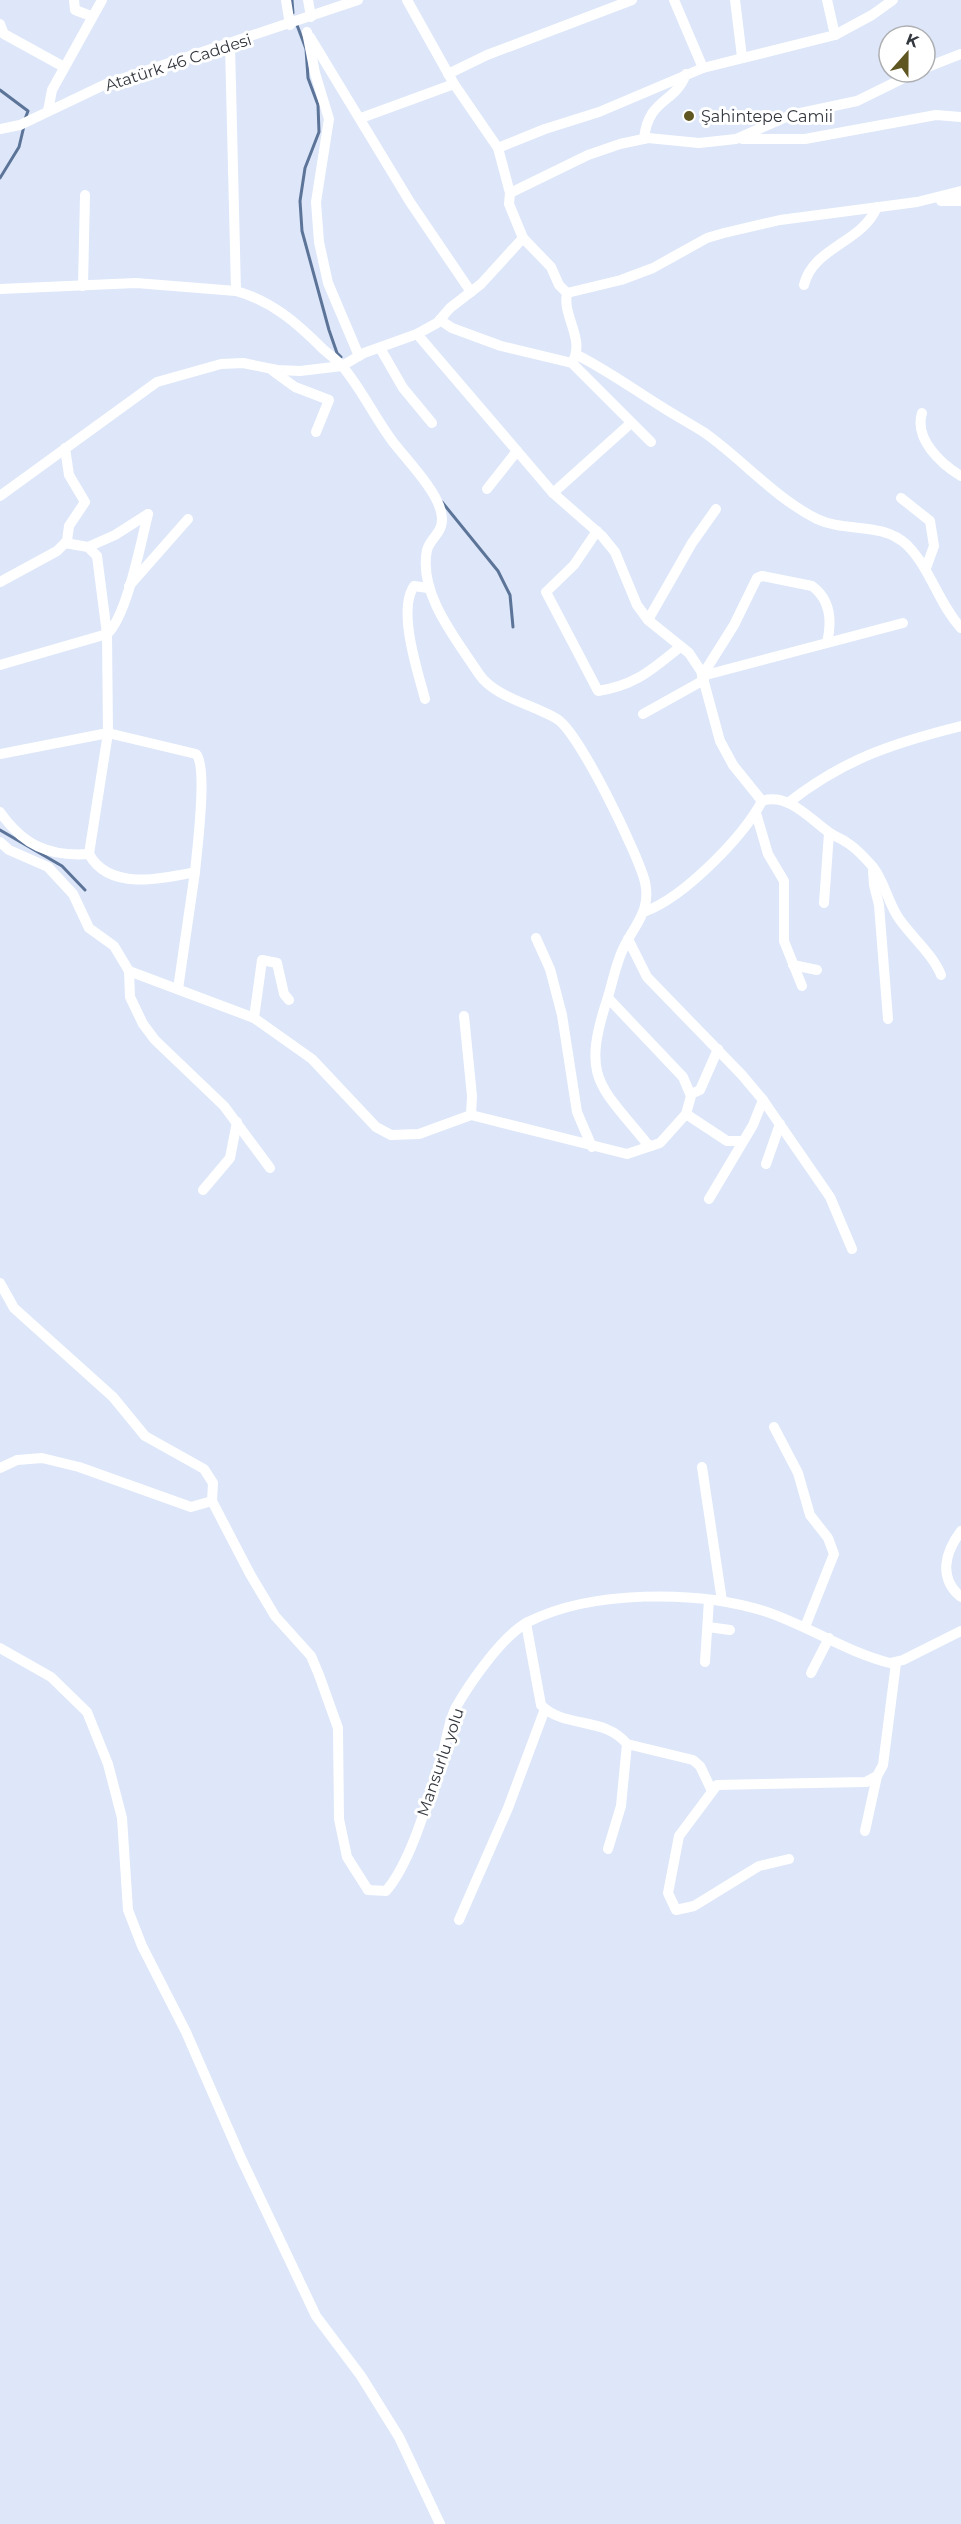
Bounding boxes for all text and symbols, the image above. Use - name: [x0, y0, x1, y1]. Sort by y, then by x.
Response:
- north arrow: [877, 24, 937, 84]
- text: K: [903, 29, 922, 52]
- street label: Atatürk 46 Caddesi: [102, 30, 254, 95]
- place label: Şahintepe Camii: [701, 107, 833, 126]
- marker: Şahintepe Camii: [682, 109, 696, 123]
- street label: Mansurlu yolu: [413, 1706, 468, 1819]

